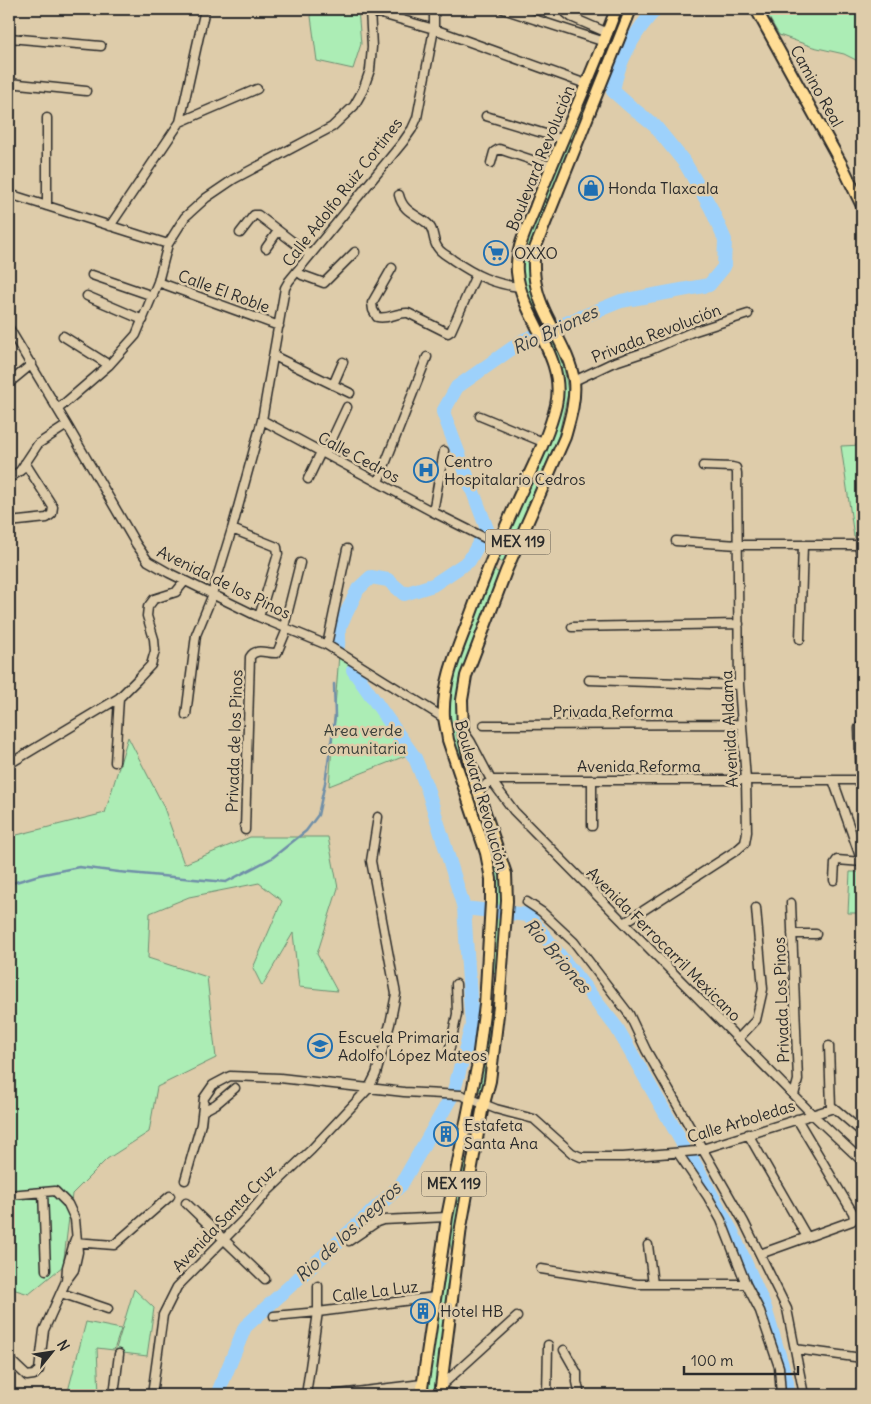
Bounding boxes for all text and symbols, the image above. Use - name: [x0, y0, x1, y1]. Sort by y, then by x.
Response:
- street label: Camino Real: [786, 42, 848, 130]
- street label: Boulevard Revolución: [502, 82, 578, 234]
- street label: Calle Adolfo Ruiz Cortines: [278, 113, 406, 271]
- shop icon: Honda Tlaxcala: [578, 175, 604, 201]
- place label: Honda Tlaxcala: [608, 178, 719, 198]
- supermarket icon: OXXO: [483, 240, 509, 266]
- place label: OXXO: [514, 243, 558, 263]
- street label: Calle El Roble: [175, 265, 273, 317]
- water label: Rio Briones: [508, 299, 603, 359]
- street label: Privada Revolución: [589, 299, 723, 367]
- street label: Calle Cedros: [315, 427, 403, 487]
- place label: Centro Hospitalario Cedros: [444, 451, 585, 489]
- hospital icon: Centro Hospitalario Cedros: [413, 457, 439, 483]
- road number: MEX 119: [486, 530, 550, 554]
- street label: Avenida de los Pinos: [154, 541, 294, 623]
- street label: Privada de los Pinos: [222, 669, 246, 813]
- street label: Avenida Aldama: [716, 670, 742, 788]
- street label: Privada Reforma: [552, 701, 674, 721]
- street label: Boulevard Revolución: [451, 718, 513, 872]
- park label: Area verde comunitaria: [320, 720, 406, 758]
- street label: Avenida Reforma: [577, 756, 701, 776]
- street label: Avenida Ferrocarril Mexicano: [583, 863, 745, 1025]
- water label: Rio Briones: [519, 914, 597, 999]
- street label: Privada Los Pinos: [769, 937, 793, 1063]
- place label: Escuela Primaria Adolfo López Mateos: [338, 1027, 487, 1065]
- school or university icon: Escuela Primaria Adolfo López Mateos: [307, 1033, 333, 1059]
- street label: Calle Arboledas: [685, 1095, 797, 1147]
- place label: Estafeta Santa Ana: [464, 1115, 538, 1153]
- building icon: Estafeta Santa Ana: [433, 1121, 459, 1147]
- street label: Avenida Santa Cruz: [168, 1160, 280, 1276]
- road number: MEX 119: [422, 1172, 486, 1196]
- water label: Rio de los negros: [290, 1175, 407, 1287]
- street label: Calle La Luz: [331, 1276, 419, 1306]
- building icon: Hotel HB: [410, 1298, 436, 1324]
- place label: Hotel HB: [440, 1301, 504, 1321]
- north arrow: [28, 1326, 78, 1376]
- text: N: [53, 1337, 73, 1354]
- scale bar: [684, 1344, 797, 1376]
- text: 100 m: [691, 1351, 733, 1370]

